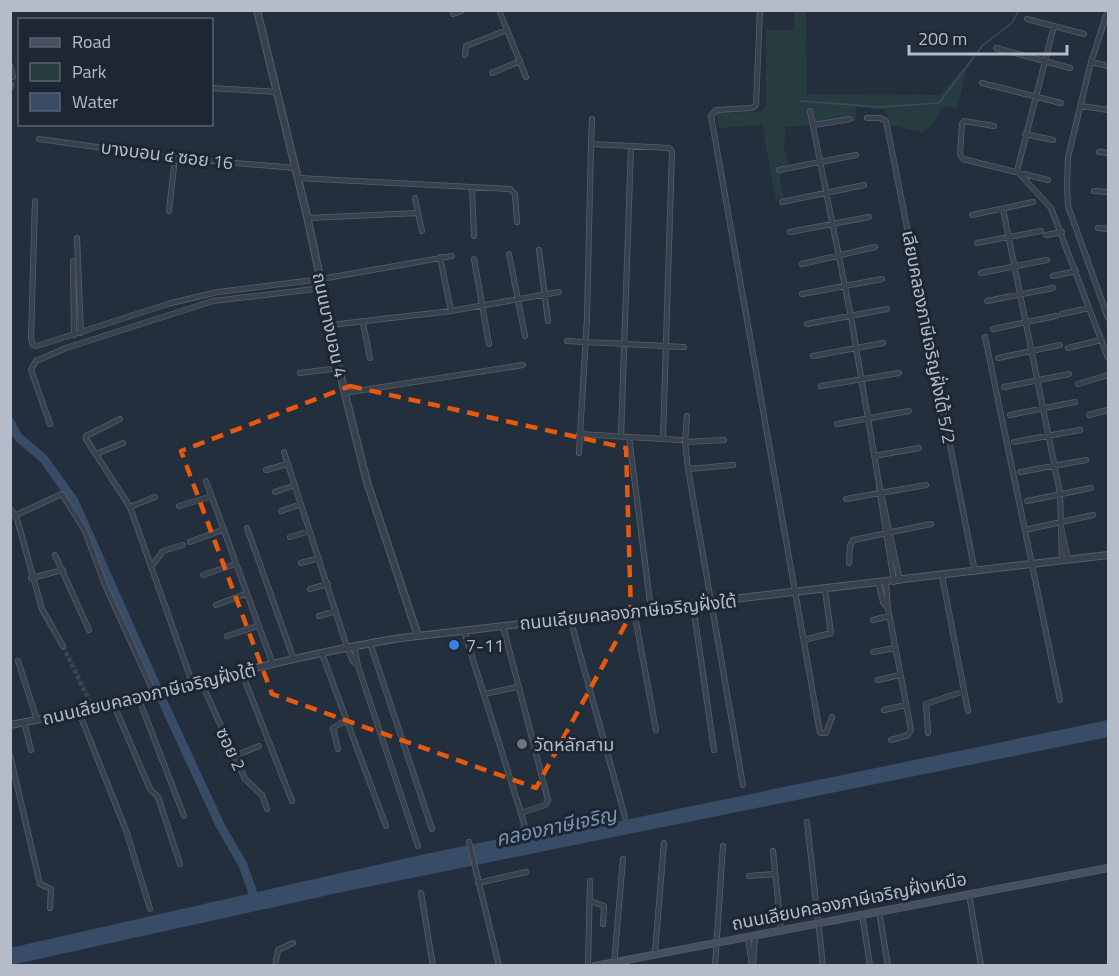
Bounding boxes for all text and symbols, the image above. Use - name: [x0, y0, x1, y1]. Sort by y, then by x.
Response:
- legend: [18, 18, 213, 126]
- scale bar: [909, 18, 1066, 56]
- text: 200 m: [918, 25, 967, 52]
- text: Road: [72, 28, 111, 55]
- text: Park: [72, 58, 107, 85]
- text: Water: [72, 88, 118, 115]
- street label: บางบอน ๔ ซอย 16: [99, 134, 235, 176]
- street label: เลียบคลองภาษีเจริญฝั่งใต้ 5/2: [895, 228, 963, 446]
- street label: ถนนบางบอน 4: [306, 270, 354, 380]
- street label: ถนนเลียบคลองภาษีเจริญฝั่งใต้: [518, 587, 738, 637]
- place label: 7-11: [466, 632, 504, 659]
- marker: 7-11: [447, 638, 461, 652]
- street label: ถนนเลียบคลองภาษีเจริญฝั่งใต้: [40, 656, 258, 732]
- street label: ซอย 2: [209, 723, 253, 775]
- place label: วัดหลักสาม: [534, 731, 614, 758]
- marker: วัดหลักสาม: [515, 737, 529, 751]
- water label: คลองภาษีเจริญ: [493, 798, 621, 854]
- street label: ถนนเลียบคลองภาษีเจริญฝั่งเหนือ: [729, 865, 969, 937]

